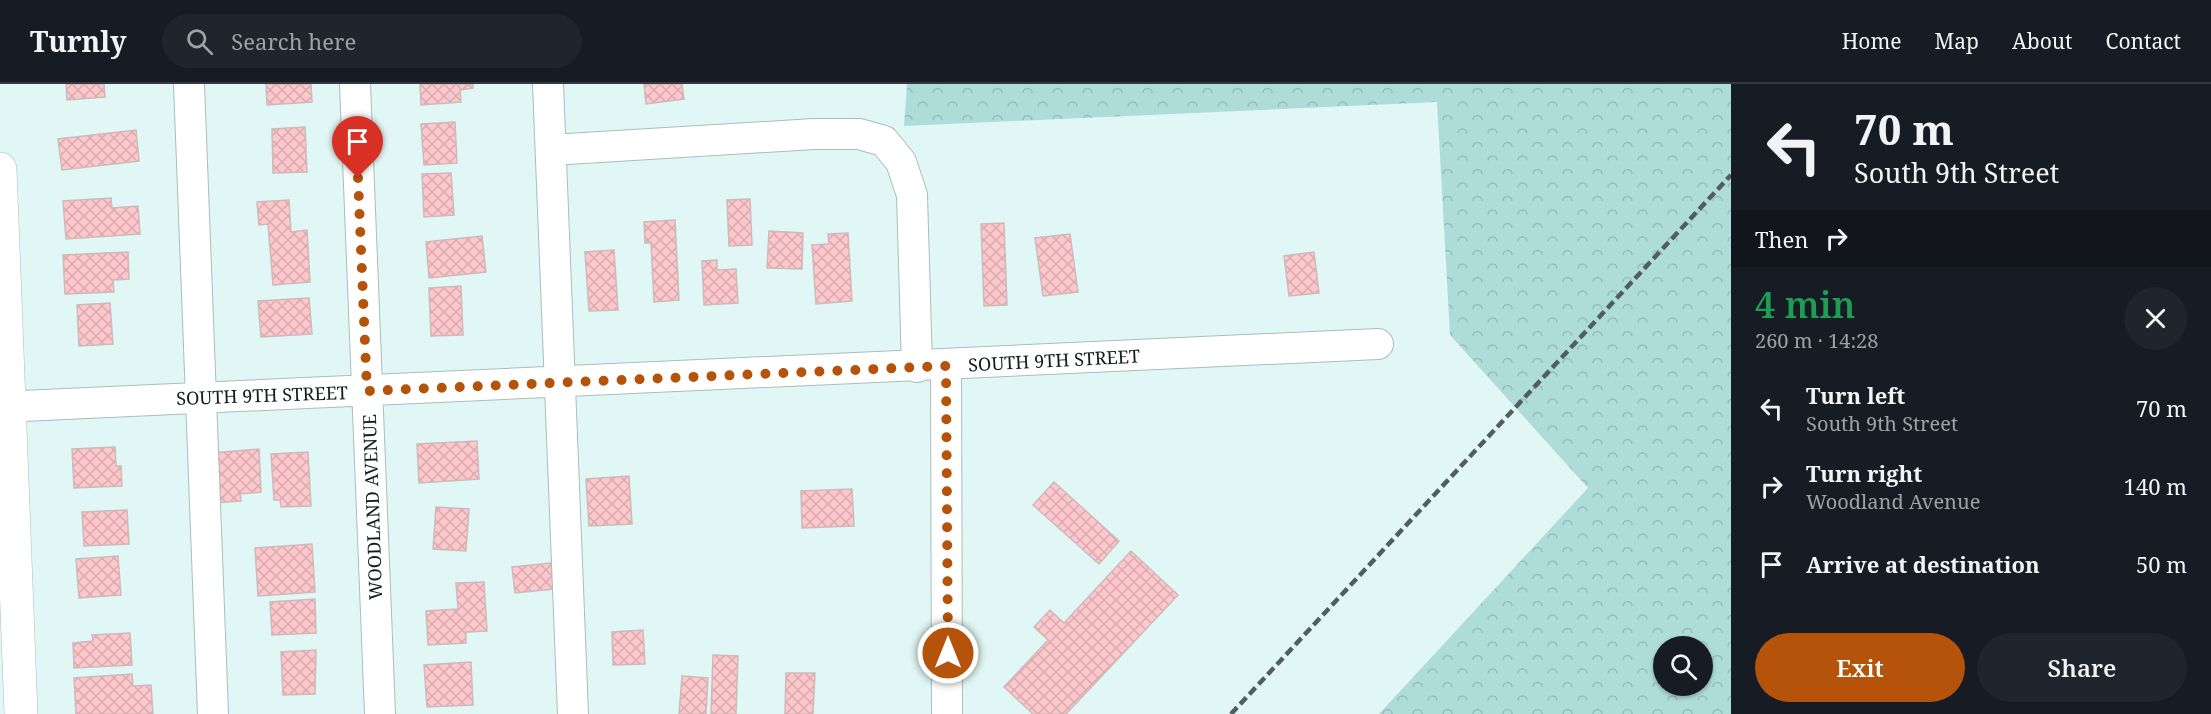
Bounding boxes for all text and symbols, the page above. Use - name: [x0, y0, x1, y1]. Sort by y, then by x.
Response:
- search box: [162, 14, 582, 68]
- text: Turnly: [30, 22, 126, 60]
- icon: search: [183, 25, 216, 58]
- text: Search here: [231, 26, 356, 56]
- text: Home: [1842, 27, 1902, 55]
- text: Map: [1935, 27, 1979, 55]
- text: About: [2012, 27, 2073, 55]
- text: Contact: [2106, 27, 2181, 55]
- text: 70 m: [1854, 100, 1954, 157]
- icon: left: [1755, 108, 1833, 186]
- pin: [332, 116, 383, 178]
- icon: arrive: [341, 125, 374, 158]
- text: South 9th Street: [1854, 154, 2059, 191]
- icon: right: [1820, 222, 1853, 255]
- text: Then: [1755, 224, 1808, 254]
- text: 4 min: [1755, 280, 1856, 329]
- button: close: [2124, 287, 2187, 350]
- text: 260 m · 14:28: [1755, 327, 1878, 354]
- street label: SOUTH 9TH STREET: [968, 344, 1140, 376]
- street label: SOUTH 9TH STREET: [176, 380, 348, 410]
- text: Turn left: [1806, 380, 1905, 410]
- icon: left: [1755, 392, 1788, 425]
- text: 70 m: [2136, 393, 2187, 423]
- text: South 9th Street: [1806, 410, 1958, 437]
- street label: WOODLAND AVENUE: [357, 414, 387, 600]
- text: Turn right: [1806, 458, 1922, 488]
- icon: right: [1755, 470, 1788, 503]
- text: 140 m: [2124, 471, 2187, 501]
- text: Woodland Avenue: [1806, 488, 1980, 515]
- icon: arrive: [1755, 548, 1788, 581]
- text: Arrive at destination: [1806, 549, 2040, 579]
- text: 50 m: [2136, 549, 2187, 579]
- position arrow: [916, 621, 980, 685]
- button: Exit: [1755, 633, 1965, 702]
- button: Share: [1977, 633, 2187, 702]
- map controls: [1653, 636, 1713, 696]
- button: search: [1653, 636, 1713, 696]

